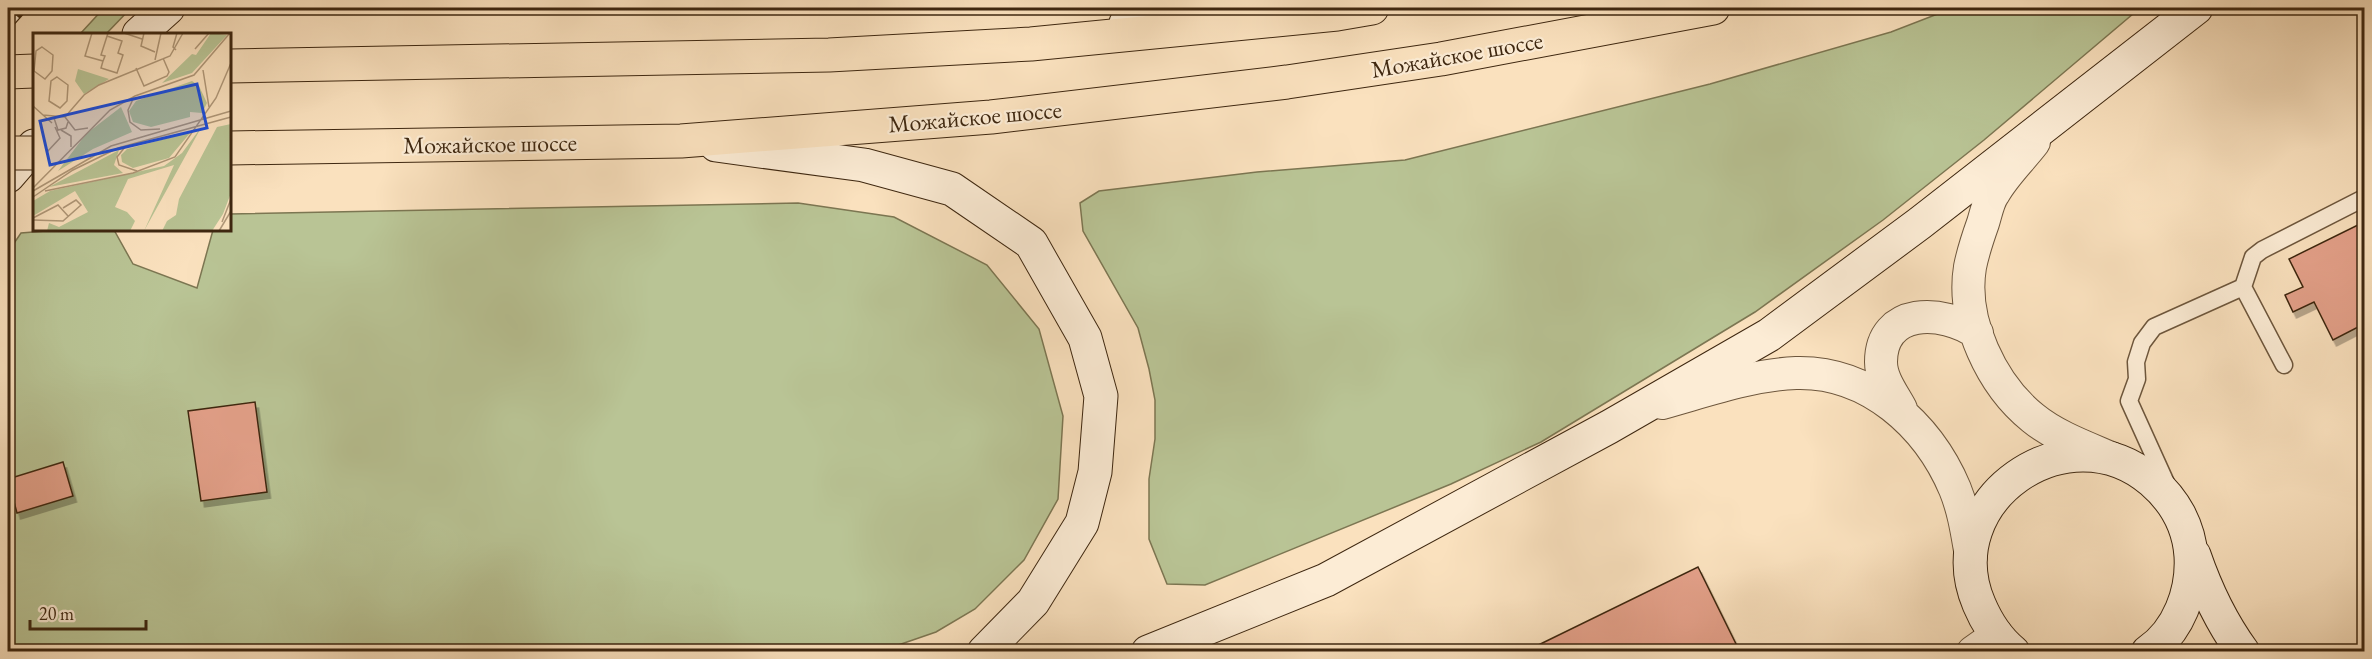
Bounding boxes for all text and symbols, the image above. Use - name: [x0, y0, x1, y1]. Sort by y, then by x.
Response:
- street label: Можайское шоссе: [1369, 24, 1545, 85]
- inset map: [33, 33, 231, 231]
- street label: Можайское шоссе: [887, 93, 1063, 140]
- street label: Можайское шоссе: [403, 126, 577, 161]
- scale bar: [30, 593, 146, 631]
- text: 20 m: [39, 602, 74, 625]

